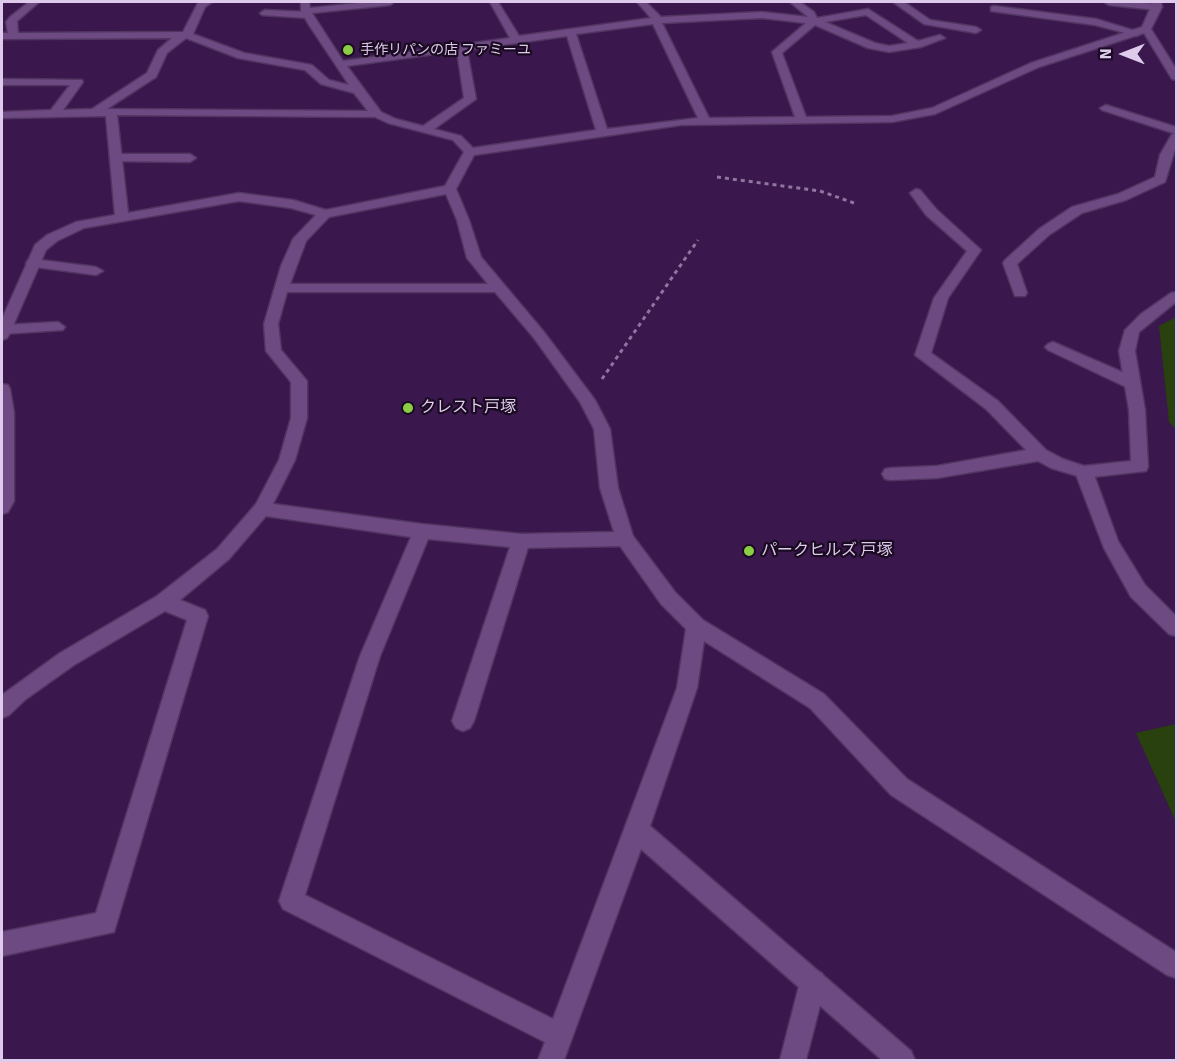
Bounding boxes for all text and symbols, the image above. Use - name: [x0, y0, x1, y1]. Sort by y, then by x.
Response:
- north arrow: [1094, 24, 1154, 84]
- place label: 手作リパンの店 ファミーユ: [360, 42, 531, 58]
- marker: 手作リパンの店 ファミーユ: [341, 43, 355, 57]
- text: N: [1096, 48, 1116, 60]
- place label: クレスト戸塚: [420, 398, 516, 418]
- marker: クレスト戸塚: [401, 401, 415, 415]
- place label: パークヒルズ 戸塚: [761, 541, 893, 561]
- marker: パークヒルズ 戸塚: [742, 544, 756, 558]

